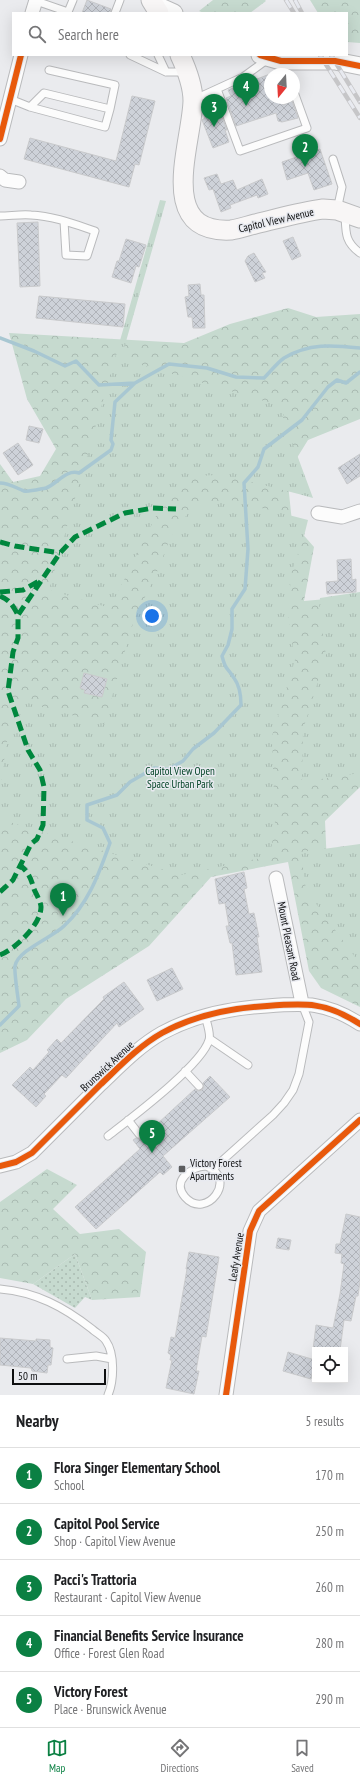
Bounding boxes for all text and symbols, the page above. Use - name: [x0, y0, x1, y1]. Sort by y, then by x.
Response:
- search box: [12, 12, 348, 56]
- icon: search: [26, 23, 48, 45]
- text: Search here: [58, 25, 119, 44]
- north arrow: [264, 68, 300, 104]
- pin: 4: [233, 73, 259, 106]
- pin: 3: [201, 94, 227, 127]
- pin: 2: [292, 134, 318, 167]
- street label: Capitol View Avenue: [237, 204, 315, 235]
- your location: [142, 606, 162, 626]
- park label: Capitol View Open Space Urban Park: [145, 764, 215, 791]
- pin: 1: [50, 883, 76, 916]
- street label: Mount Pleasant Road: [274, 900, 304, 982]
- street label: Brunswick Avenue: [77, 1037, 137, 1094]
- pin: 5: [139, 1120, 165, 1153]
- place label: Victory Forest Apartments: [189, 1156, 242, 1183]
- marker: Victory Forest Apartments: [177, 1164, 187, 1174]
- street label: Leafy Avenue: [225, 1231, 247, 1283]
- map controls: [312, 1347, 348, 1383]
- button: locate: [312, 1347, 348, 1383]
- scale bar: [12, 1367, 106, 1386]
- text: 50 m: [18, 1369, 37, 1383]
- text: Nearby: [16, 1410, 59, 1432]
- text: 5 results: [305, 1413, 344, 1430]
- text: Flora Singer Elementary School: [54, 1458, 220, 1477]
- text: 1: [26, 1467, 32, 1484]
- text: 170 m: [315, 1467, 344, 1484]
- text: School: [54, 1477, 84, 1494]
- text: Capitol Pool Service: [54, 1514, 160, 1533]
- text: 2: [26, 1523, 32, 1540]
- text: 250 m: [315, 1523, 344, 1540]
- text: Shop · Capitol View Avenue: [54, 1533, 176, 1550]
- text: Pacci's Trattoria: [54, 1570, 137, 1589]
- text: 3: [26, 1579, 32, 1596]
- text: 260 m: [315, 1579, 344, 1596]
- text: Restaurant · Capitol View Avenue: [54, 1589, 201, 1606]
- text: Financial Benefits Service Insurance: [54, 1626, 244, 1645]
- text: 4: [26, 1635, 32, 1652]
- text: 280 m: [315, 1635, 344, 1652]
- text: Office · Forest Glen Road: [54, 1645, 164, 1662]
- text: Victory Forest: [54, 1682, 128, 1701]
- text: 5: [26, 1691, 32, 1708]
- text: 290 m: [315, 1691, 344, 1708]
- text: Place · Brunswick Avenue: [54, 1701, 167, 1718]
- tab: Map: [46, 1737, 68, 1775]
- tab: Directions: [161, 1737, 199, 1775]
- tab: Saved: [291, 1737, 314, 1775]

